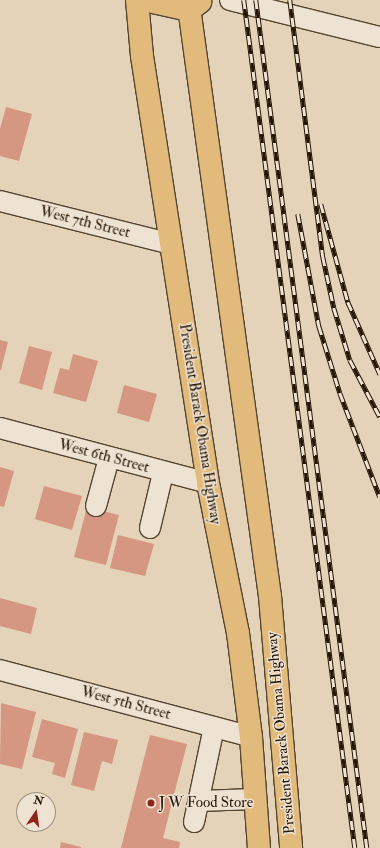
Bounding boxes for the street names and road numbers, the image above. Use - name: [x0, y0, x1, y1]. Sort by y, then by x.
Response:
- street label: West 7th Street: [38, 202, 132, 242]
- street label: President Barack Obama Highway: [175, 322, 225, 526]
- street label: West 6th Street: [57, 435, 151, 477]
- street label: President Barack Obama Highway: [263, 631, 299, 835]
- street label: West 5th Street: [79, 682, 173, 724]

